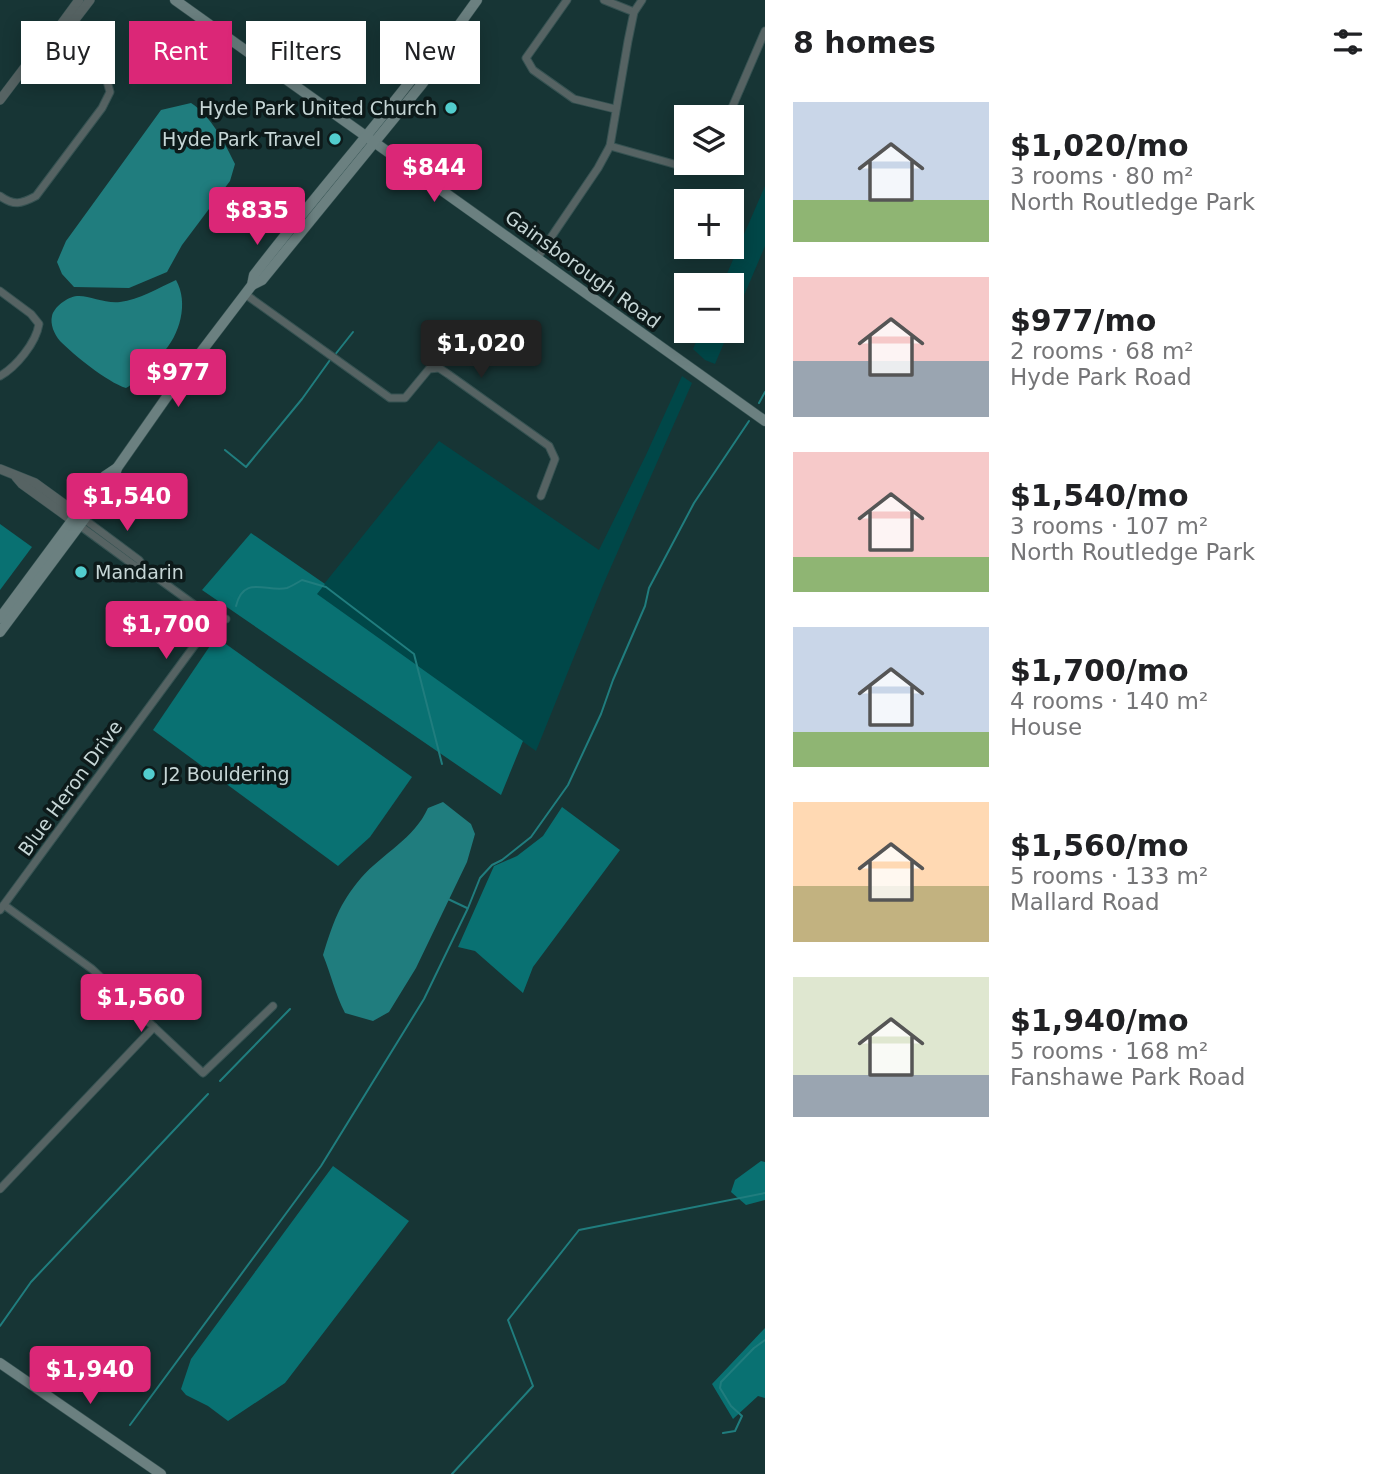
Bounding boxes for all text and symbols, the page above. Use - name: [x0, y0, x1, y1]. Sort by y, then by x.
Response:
- chip: Buy: [21, 21, 115, 84]
- chip: Rent: [129, 21, 232, 84]
- chip: Filters: [246, 21, 366, 84]
- chip: New: [380, 21, 480, 84]
- icon: filters: [1329, 23, 1367, 61]
- text: 8 homes: [793, 25, 936, 60]
- place label: Hyde Park United Church: [199, 97, 437, 119]
- marker: Hyde Park United Church: [443, 100, 459, 116]
- map controls: [674, 105, 744, 343]
- button: layers: [674, 105, 744, 175]
- place label: Hyde Park Travel: [162, 128, 321, 150]
- text: $1,020/mo: [1010, 128, 1189, 163]
- icon: home: [849, 130, 933, 214]
- marker: Hyde Park Travel: [327, 131, 343, 147]
- pin: $844: [393, 144, 475, 204]
- text: $844: [402, 154, 466, 180]
- text: 3 rooms · 80 m²: [1010, 163, 1194, 189]
- pin: $835: [216, 188, 298, 247]
- button: +: [674, 189, 744, 259]
- text: North Routledge Park: [1010, 189, 1255, 215]
- text: $835: [225, 197, 289, 223]
- street label: Gainsborough Road: [501, 205, 665, 333]
- button: −: [674, 273, 744, 343]
- text: $977/mo: [1010, 303, 1156, 338]
- icon: home: [849, 305, 933, 389]
- pin: $1,020: [424, 320, 538, 380]
- text: $1,020: [437, 330, 525, 356]
- text: 2 rooms · 68 m²: [1010, 338, 1194, 364]
- pin: $977: [137, 350, 219, 409]
- text: $977: [146, 359, 210, 385]
- text: Hyde Park Road: [1010, 364, 1192, 390]
- pin: $1,540: [70, 474, 184, 533]
- text: $1,540/mo: [1010, 478, 1189, 513]
- icon: home: [849, 480, 933, 564]
- text: $1,540: [83, 483, 171, 509]
- text: 3 rooms · 107 m²: [1010, 513, 1208, 539]
- text: North Routledge Park: [1010, 539, 1255, 565]
- place label: Mandarin: [95, 561, 184, 583]
- marker: Mandarin: [73, 564, 89, 580]
- pin: $1,700: [109, 602, 223, 661]
- text: $1,700: [122, 611, 210, 637]
- text: $1,700/mo: [1010, 653, 1189, 688]
- icon: home: [849, 655, 933, 739]
- text: 4 rooms · 140 m²: [1010, 688, 1208, 714]
- text: House: [1010, 714, 1082, 740]
- street label: Blue Heron Drive: [14, 716, 126, 860]
- place label: J2 Bouldering: [162, 763, 290, 785]
- marker: J2 Bouldering: [141, 766, 157, 782]
- text: $1,560/mo: [1010, 828, 1189, 863]
- icon: home: [849, 830, 933, 914]
- text: 5 rooms · 133 m²: [1010, 863, 1208, 889]
- text: Mallard Road: [1010, 889, 1160, 915]
- pin: $1,560: [84, 974, 198, 1034]
- text: $1,560: [97, 984, 185, 1010]
- text: $1,940/mo: [1010, 1003, 1189, 1038]
- icon: home: [849, 1005, 933, 1089]
- text: 5 rooms · 168 m²: [1010, 1038, 1208, 1064]
- text: Fanshawe Park Road: [1010, 1064, 1245, 1090]
- pin: $1,940: [33, 1346, 147, 1406]
- text: $1,940: [46, 1356, 134, 1382]

